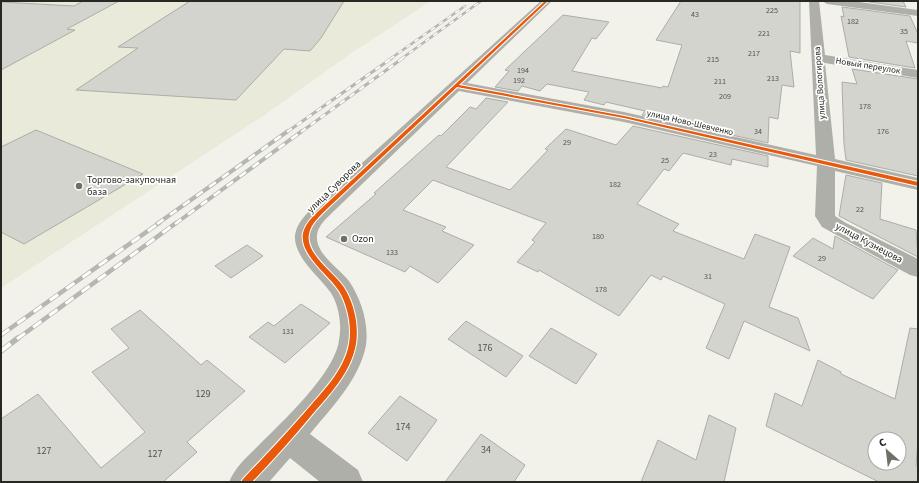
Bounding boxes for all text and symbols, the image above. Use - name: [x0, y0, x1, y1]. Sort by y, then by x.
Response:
- house number: 225: [766, 5, 778, 16]
- house number: 43: [691, 9, 699, 20]
- house number: 182: [847, 16, 859, 27]
- house number: 35: [900, 26, 908, 37]
- house number: 221: [758, 28, 770, 39]
- street label: улица Вологирова: [811, 46, 829, 120]
- house number: 217: [748, 48, 760, 59]
- house number: 215: [707, 54, 719, 65]
- street label: Новый переулок: [835, 54, 902, 78]
- house number: 194: [517, 65, 529, 76]
- house number: 213: [767, 73, 779, 84]
- house number: 192: [513, 75, 525, 86]
- house number: 211: [714, 76, 726, 87]
- house number: 209: [719, 91, 731, 102]
- house number: 178: [859, 101, 871, 112]
- street label: улица Ново-Шевченко: [645, 107, 735, 139]
- house number: 34: [754, 126, 762, 137]
- house number: 176: [877, 126, 889, 137]
- house number: 29: [563, 137, 571, 148]
- house number: 23: [709, 149, 717, 160]
- house number: 25: [661, 155, 669, 166]
- street label: улица Суворова: [304, 158, 364, 216]
- place label: Торгово-закупочная база: [87, 173, 176, 199]
- house number: 182: [609, 179, 621, 190]
- marker: Торгово-закупочная база: [74, 181, 84, 191]
- house number: 22: [856, 204, 864, 215]
- street label: улица Кузнецова: [833, 219, 905, 267]
- house number: 180: [592, 231, 604, 242]
- place label: Ozon: [352, 232, 374, 246]
- marker: Ozon: [339, 234, 349, 244]
- house number: 133: [386, 247, 398, 258]
- house number: 29: [818, 253, 826, 264]
- house number: 31: [704, 271, 712, 282]
- house number: 178: [595, 284, 607, 295]
- house number: 131: [282, 326, 294, 337]
- house number: 176: [478, 341, 492, 355]
- house number: 129: [196, 387, 210, 401]
- house number: 174: [396, 420, 410, 434]
- north arrow: [867, 431, 907, 471]
- text: С: [876, 434, 889, 451]
- house number: 34: [481, 443, 491, 457]
- house number: 127: [37, 444, 51, 458]
- house number: 127: [148, 447, 162, 461]

